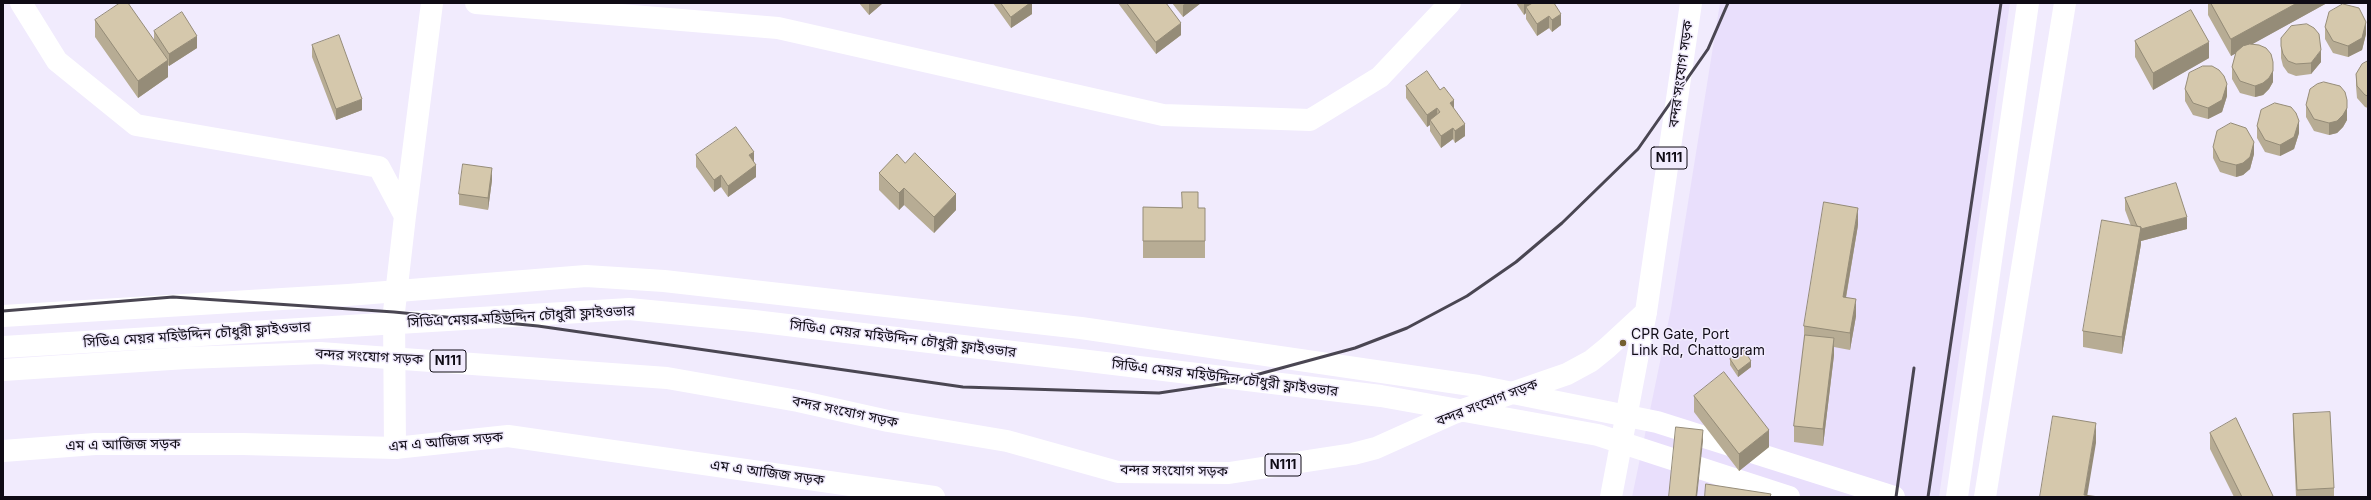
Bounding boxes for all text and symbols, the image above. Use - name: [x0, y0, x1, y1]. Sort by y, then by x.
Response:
- street label: বন্দর সংযোগ সড়ক: [1665, 19, 1697, 129]
- road number: N111: [1651, 147, 1687, 169]
- street label: সিডিএ মেয়র মহিউদ্দিন চৌধুরী ফ্লাইওভার: [407, 303, 635, 331]
- street label: সিডিএ মেয়র মহিউদ্দিন চৌধুরী ফ্লাইওভার: [789, 317, 1017, 361]
- street label: সিডিএ মেয়র মহিউদ্দিন চৌধুরী ফ্লাইওভার: [83, 319, 311, 351]
- place label: CPR Gate, Port Link Rd, Chattogram: [1631, 327, 1765, 360]
- marker: CPR Gate, Port Link Rd, Chattogram: [1618, 338, 1628, 348]
- street label: বন্দর সংযোগ সড়ক: [315, 346, 423, 368]
- road number: N111: [430, 350, 466, 372]
- street label: সিডিএ মেয়র মহিউদ্দিন চৌধুরী ফ্লাইওভার: [1111, 356, 1339, 400]
- street label: বন্দর সংযোগ সড়ক: [1434, 376, 1540, 430]
- street label: বন্দর সংযোগ সড়ক: [790, 393, 900, 431]
- street label: এম এ আজিজ সড়ক: [388, 429, 504, 455]
- street label: এম এ আজিজ সড়ক: [65, 436, 181, 454]
- road number: N111: [1265, 454, 1301, 476]
- street label: এম এ আজিজ সড়ক: [709, 457, 825, 489]
- street label: বন্দর সংযোগ সড়ক: [1120, 462, 1228, 480]

